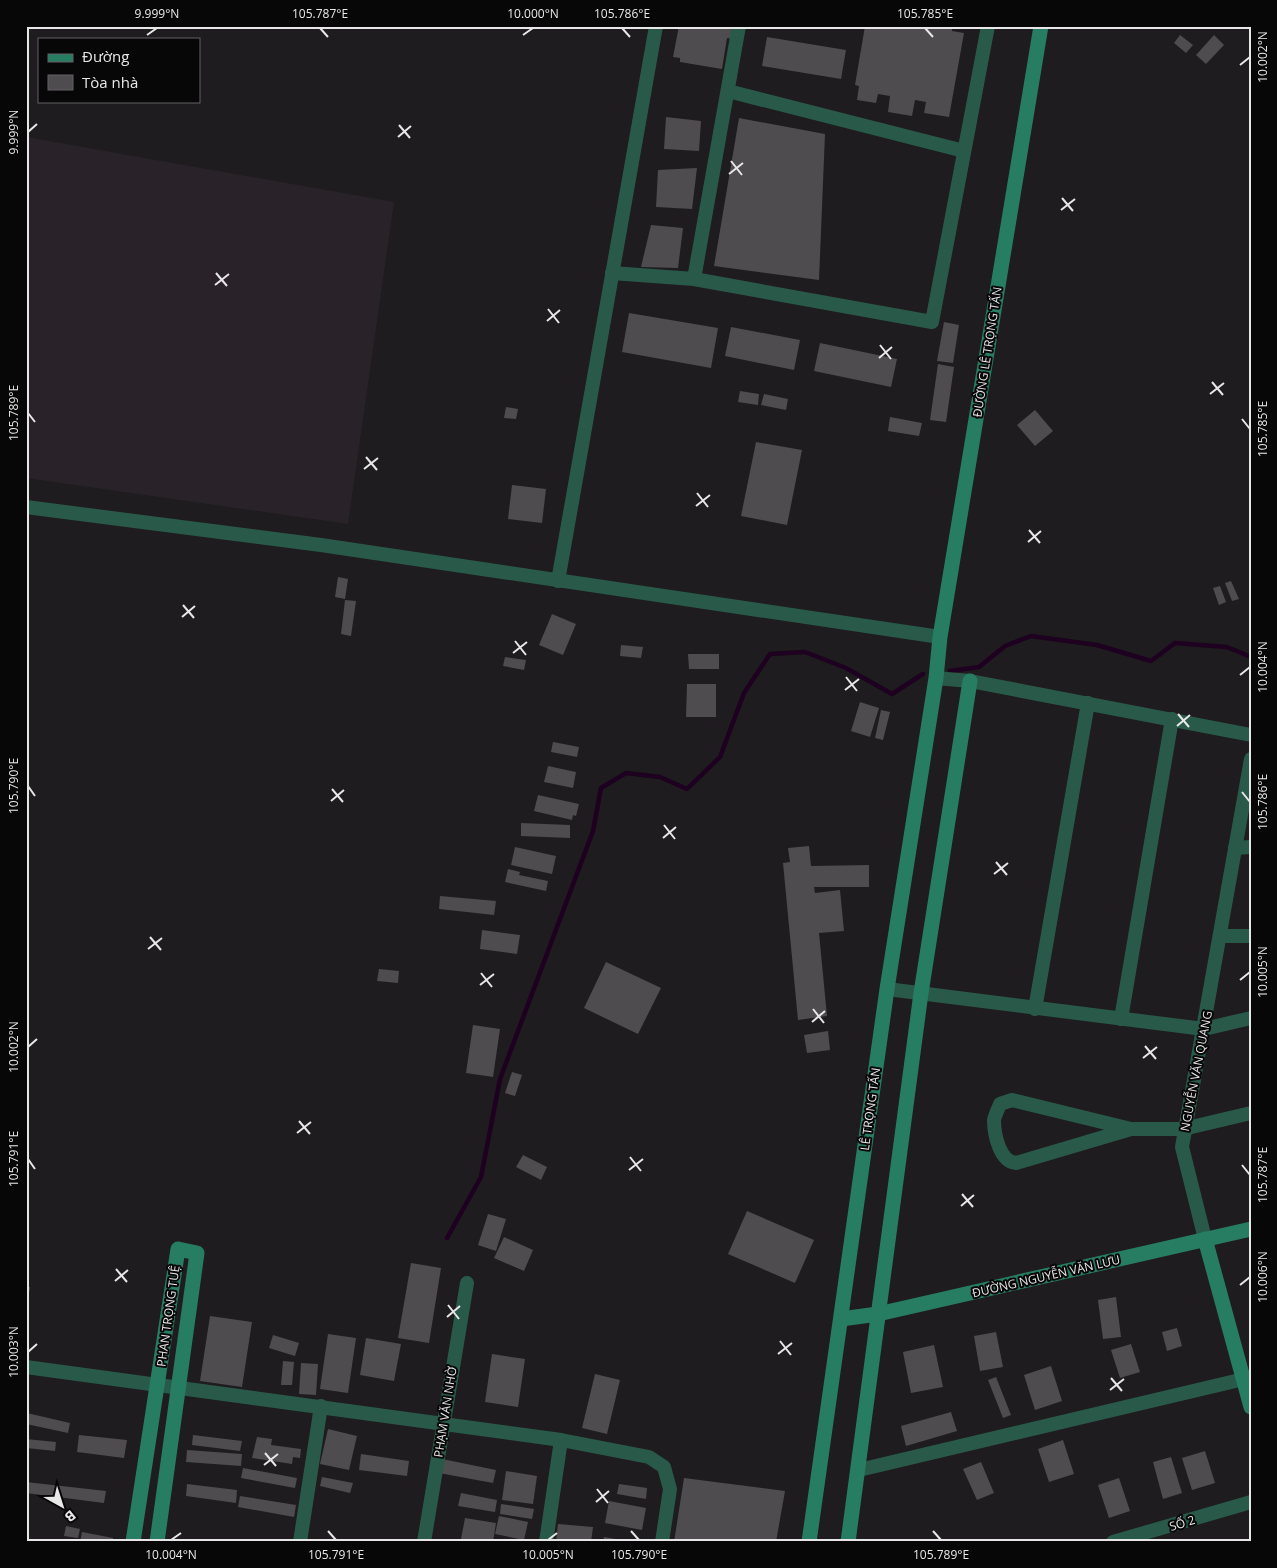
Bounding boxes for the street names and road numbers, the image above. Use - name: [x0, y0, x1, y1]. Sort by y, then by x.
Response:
- street label: ĐƯỜNG LÊ TRỌNG TẤN: [968, 286, 1006, 418]
- street label: NGUYỄN VĂN QUANG: [1175, 1009, 1216, 1133]
- street label: LÊ TRỌNG TẤN: [856, 1066, 884, 1152]
- street label: ĐƯỜNG NGUYỄN VĂN LƯU: [970, 1250, 1122, 1301]
- street label: PHAN TRỌNG TUỆ: [152, 1264, 184, 1368]
- street label: PHẠM VĂN NHỜ: [429, 1365, 461, 1459]
- street label: SỐ 2: [1167, 1511, 1197, 1535]

